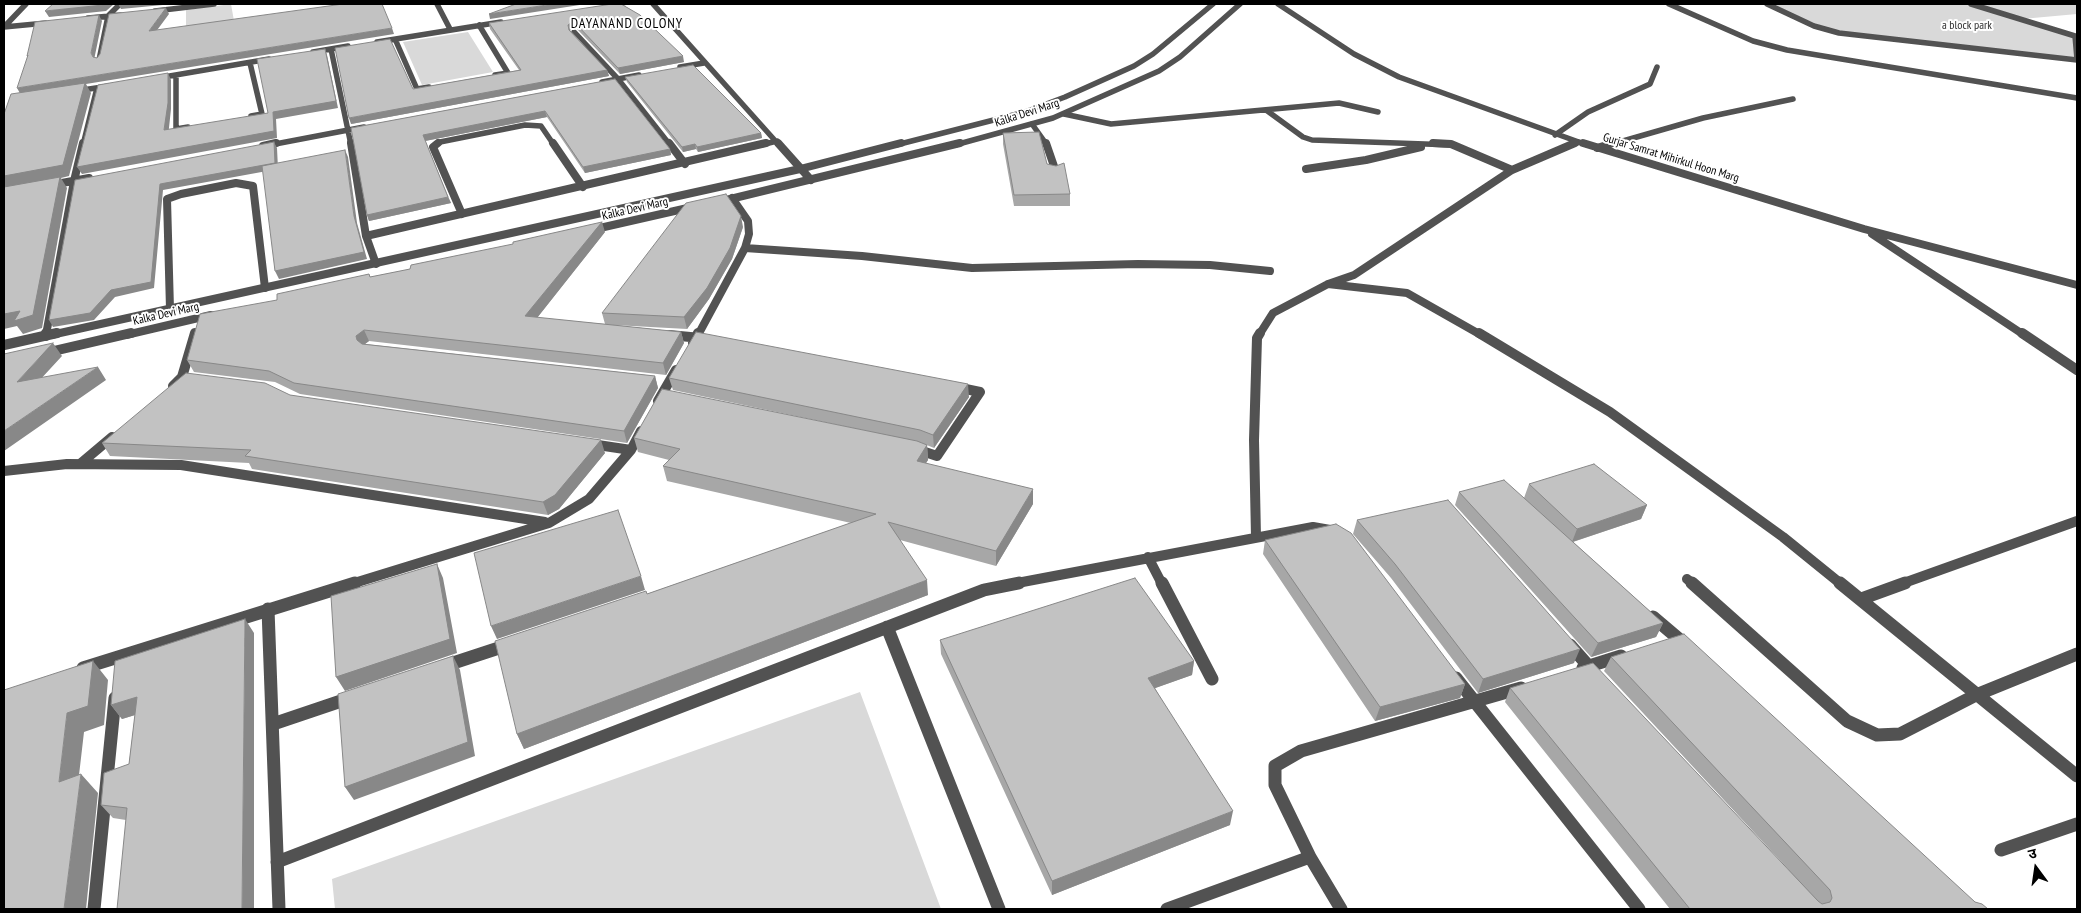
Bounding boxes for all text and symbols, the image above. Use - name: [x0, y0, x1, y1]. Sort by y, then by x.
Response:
- district label: DAYANAND COLONY: [569, 16, 685, 32]
- park label: a block park: [1942, 19, 1992, 33]
- street label: Kalka Devi Marg: [993, 96, 1061, 130]
- street label: Gurjar Samrat Mihirkul Hoon Marg: [1601, 130, 1741, 186]
- street label: Kalka Devi Marg: [601, 194, 669, 224]
- street label: Kalka Devi Marg: [132, 299, 200, 329]
- north arrow: [2011, 843, 2061, 893]
- text: उ: [2026, 844, 2039, 863]

